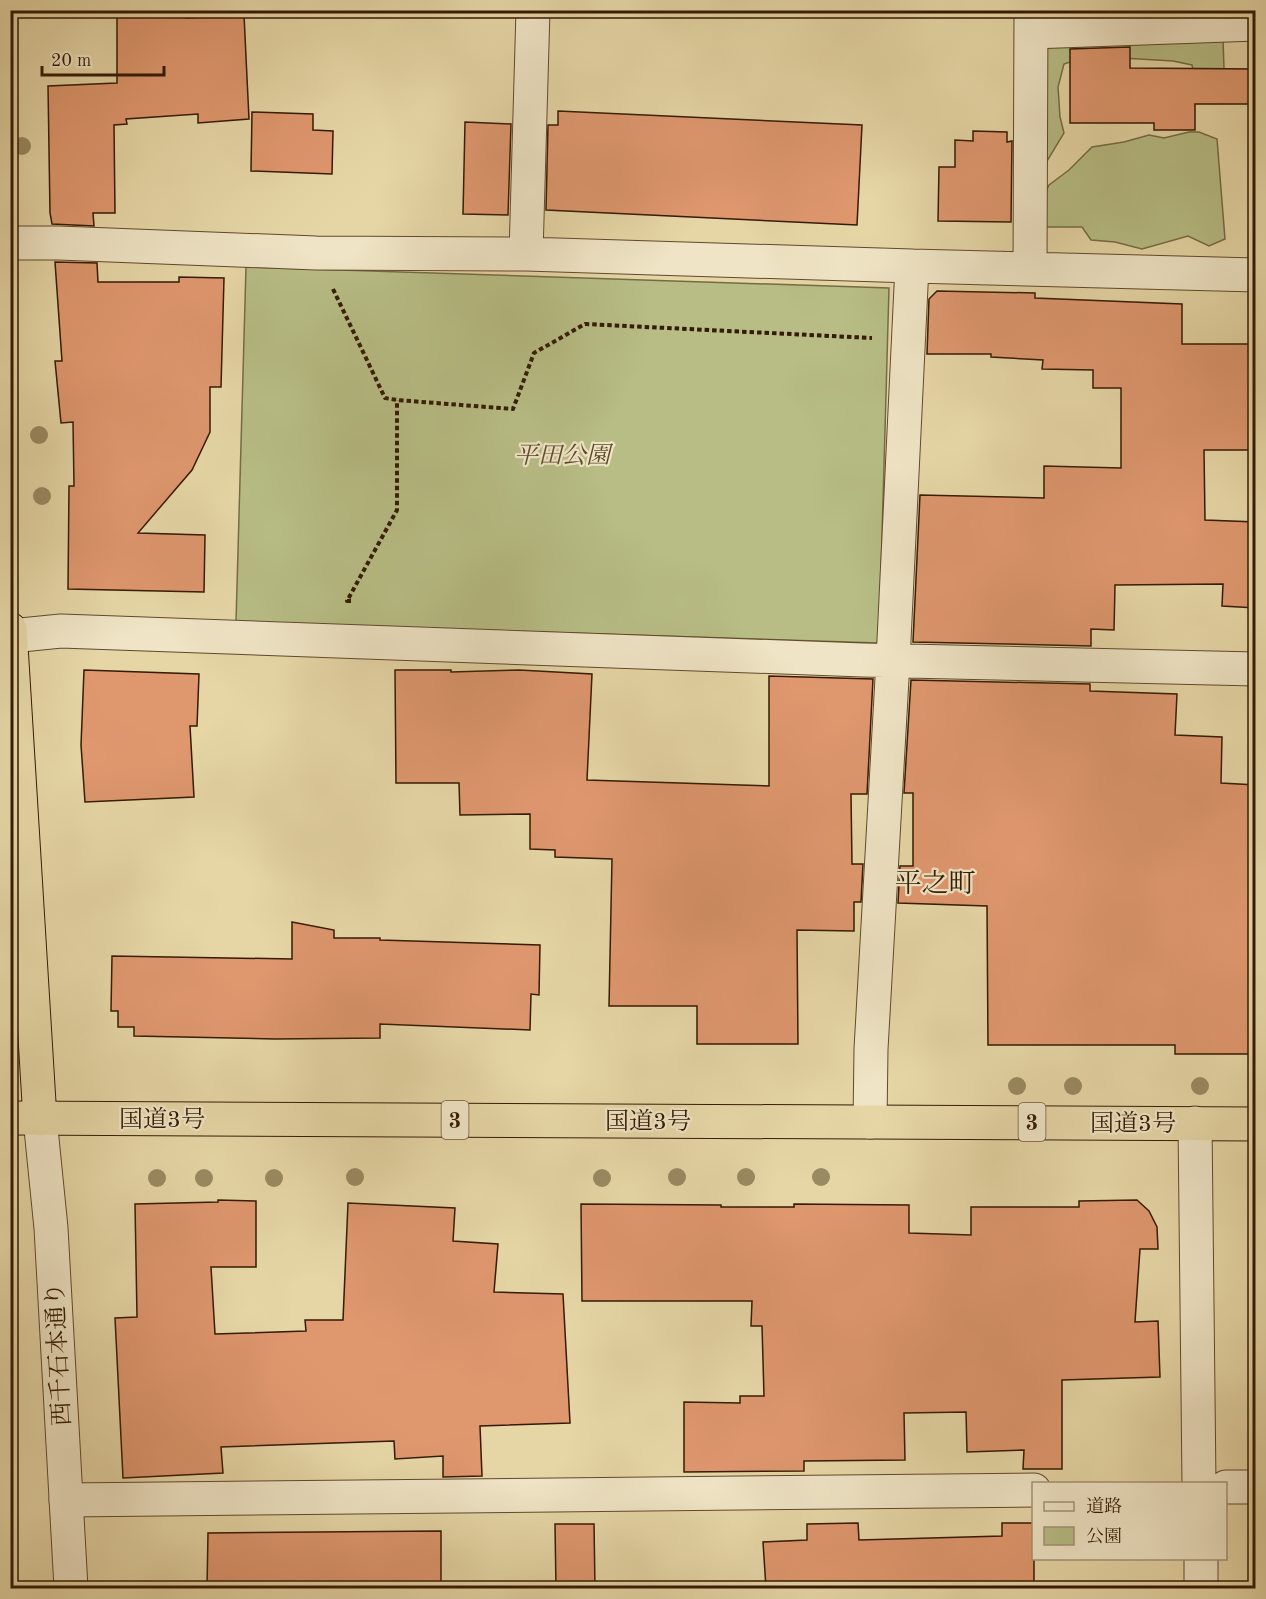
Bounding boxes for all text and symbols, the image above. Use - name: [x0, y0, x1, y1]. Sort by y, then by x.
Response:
- scale bar: [42, 39, 164, 77]
- text: 20 m: [51, 52, 91, 70]
- park label: 平田公園: [514, 443, 614, 469]
- district label: 平之町: [895, 869, 976, 898]
- road number: 3: [442, 1101, 468, 1139]
- road number: 3: [1018, 1103, 1046, 1141]
- street label: 国道3号: [119, 1106, 205, 1133]
- street label: 国道3号: [605, 1108, 691, 1135]
- street label: 国道3号: [1090, 1110, 1176, 1137]
- street label: 西千石本通り: [41, 1281, 76, 1427]
- legend: [1032, 1482, 1227, 1560]
- text: 道路: [1086, 1496, 1122, 1516]
- text: 公園: [1086, 1527, 1122, 1546]

